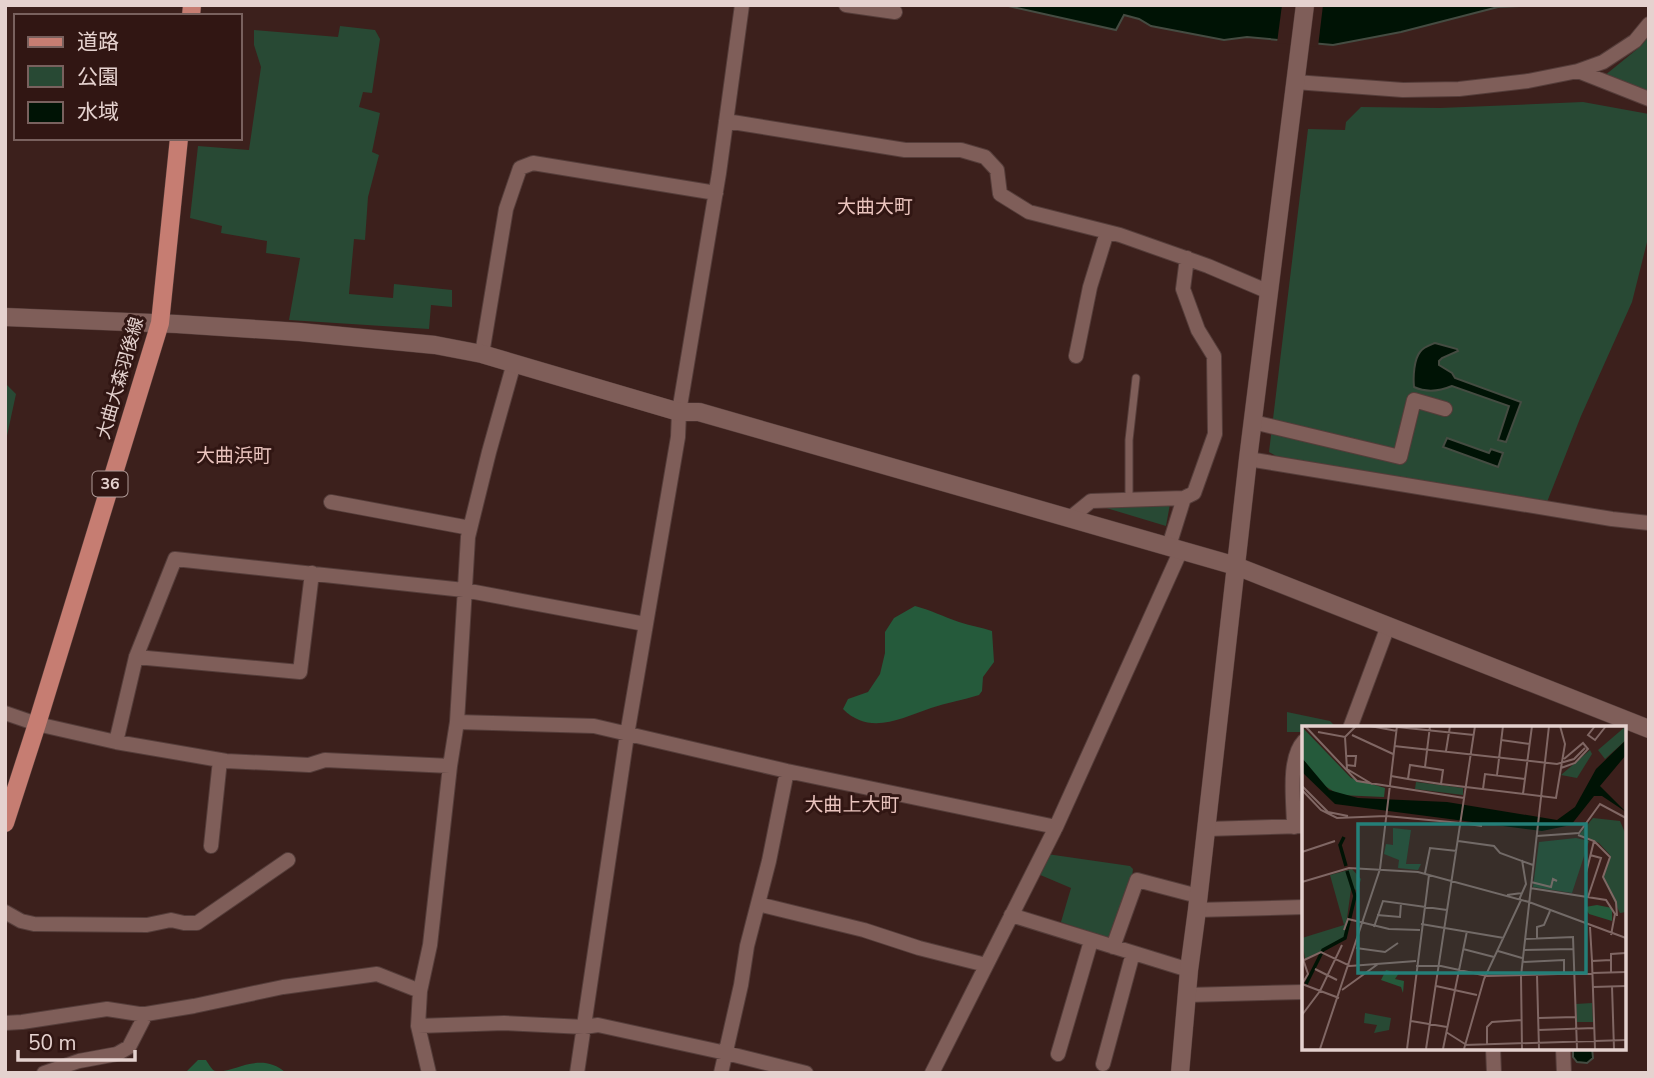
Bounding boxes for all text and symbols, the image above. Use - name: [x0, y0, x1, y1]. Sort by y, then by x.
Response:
- legend: [14, 14, 242, 140]
- text: 道路: [77, 28, 119, 56]
- text: 公園: [77, 63, 119, 91]
- text: 水域: [77, 98, 119, 126]
- district label: 大曲大町: [837, 194, 913, 220]
- street label: 大曲大森羽後線: [91, 314, 149, 442]
- district label: 大曲浜町: [196, 443, 272, 469]
- road number: 36: [92, 471, 128, 496]
- inset map: [1302, 726, 1626, 1050]
- district label: 大曲上大町: [804, 792, 900, 818]
- scale bar: [18, 1018, 135, 1062]
- text: 50 m: [28, 1029, 77, 1057]

